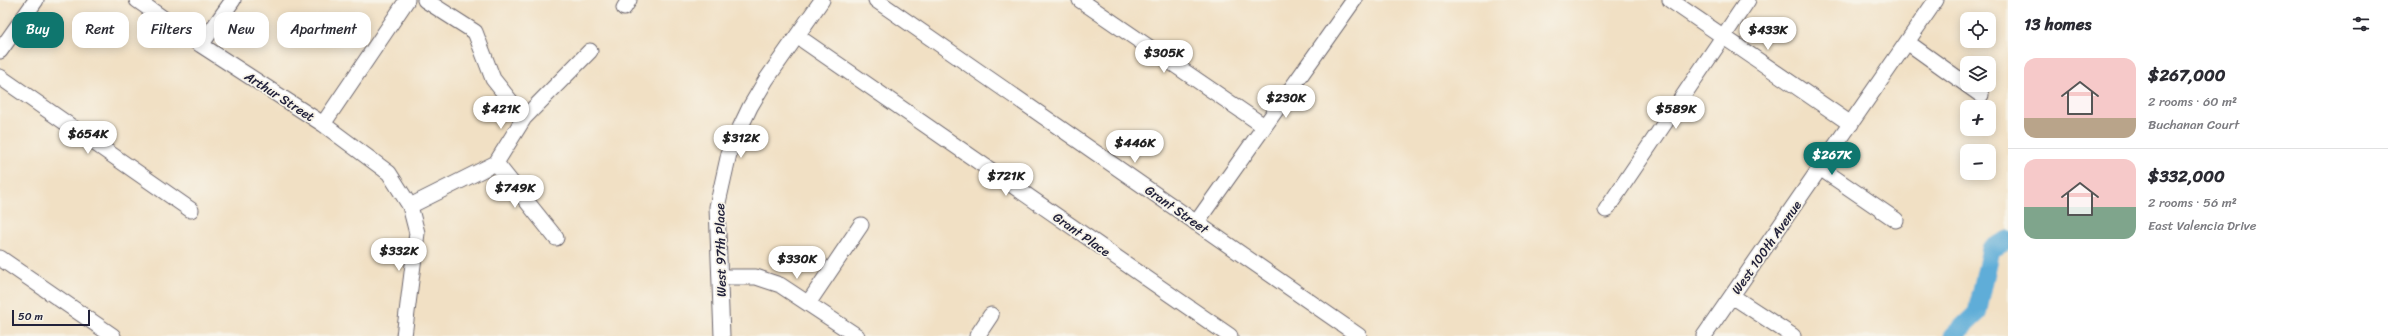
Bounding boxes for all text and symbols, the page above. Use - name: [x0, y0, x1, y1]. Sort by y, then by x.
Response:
- text: 13 homes: [2024, 9, 2091, 39]
- chip: Buy: [12, 12, 64, 48]
- chip: Rent: [72, 12, 129, 48]
- chip: Filters: [137, 12, 206, 48]
- chip: New: [214, 12, 269, 48]
- chip: Apartment: [277, 12, 371, 48]
- map controls: [1960, 12, 1996, 180]
- button: locate: [1960, 12, 1996, 48]
- icon: filters: [2350, 13, 2372, 35]
- pin: $433K: [1740, 17, 1796, 51]
- text: $433K: [1748, 18, 1788, 41]
- pin: $305K: [1136, 40, 1192, 74]
- text: $305K: [1144, 41, 1184, 64]
- button: layers: [1960, 56, 1996, 92]
- text: $267,000: [2148, 60, 2225, 90]
- street label: Arthur Street: [239, 64, 320, 128]
- icon: home: [2056, 74, 2104, 122]
- pin: $230K: [1258, 85, 1314, 119]
- text: $230K: [1266, 86, 1306, 109]
- text: 2 rooms · 60 m²: [2148, 90, 2237, 113]
- pin: $421K: [473, 96, 529, 130]
- pin: $589K: [1648, 96, 1704, 130]
- text: $421K: [482, 97, 520, 120]
- text: $589K: [1656, 97, 1696, 120]
- button: +: [1960, 100, 1996, 136]
- text: Buchanan Court: [2148, 113, 2239, 136]
- pin: $654K: [60, 121, 116, 155]
- text: $654K: [68, 122, 108, 145]
- pin: $312K: [713, 125, 769, 159]
- text: $312K: [723, 126, 759, 149]
- pin: $446K: [1107, 130, 1163, 164]
- text: $446K: [1115, 131, 1155, 154]
- pin: $267K: [1804, 142, 1860, 176]
- text: $267K: [1813, 143, 1851, 166]
- button: −: [1960, 144, 1996, 180]
- text: $332,000: [2148, 161, 2225, 191]
- pin: $721K: [978, 163, 1034, 197]
- text: $721K: [987, 164, 1025, 187]
- pin: $749K: [487, 175, 543, 209]
- icon: home: [2056, 175, 2104, 223]
- text: $749K: [495, 176, 535, 199]
- street label: Grant Street: [1140, 179, 1214, 240]
- text: 2 rooms · 56 m²: [2148, 191, 2237, 214]
- street label: West 100th Avenue: [1725, 195, 1808, 299]
- street label: West 97th Place: [708, 203, 733, 297]
- street label: Grant Place: [1048, 206, 1115, 263]
- text: East Valencia Drive: [2148, 214, 2257, 237]
- pin: $332K: [371, 238, 427, 272]
- text: $332K: [380, 239, 418, 262]
- pin: $330K: [769, 246, 825, 280]
- text: $330K: [777, 247, 817, 270]
- text: 50 m: [18, 307, 43, 326]
- scale bar: [12, 308, 90, 327]

